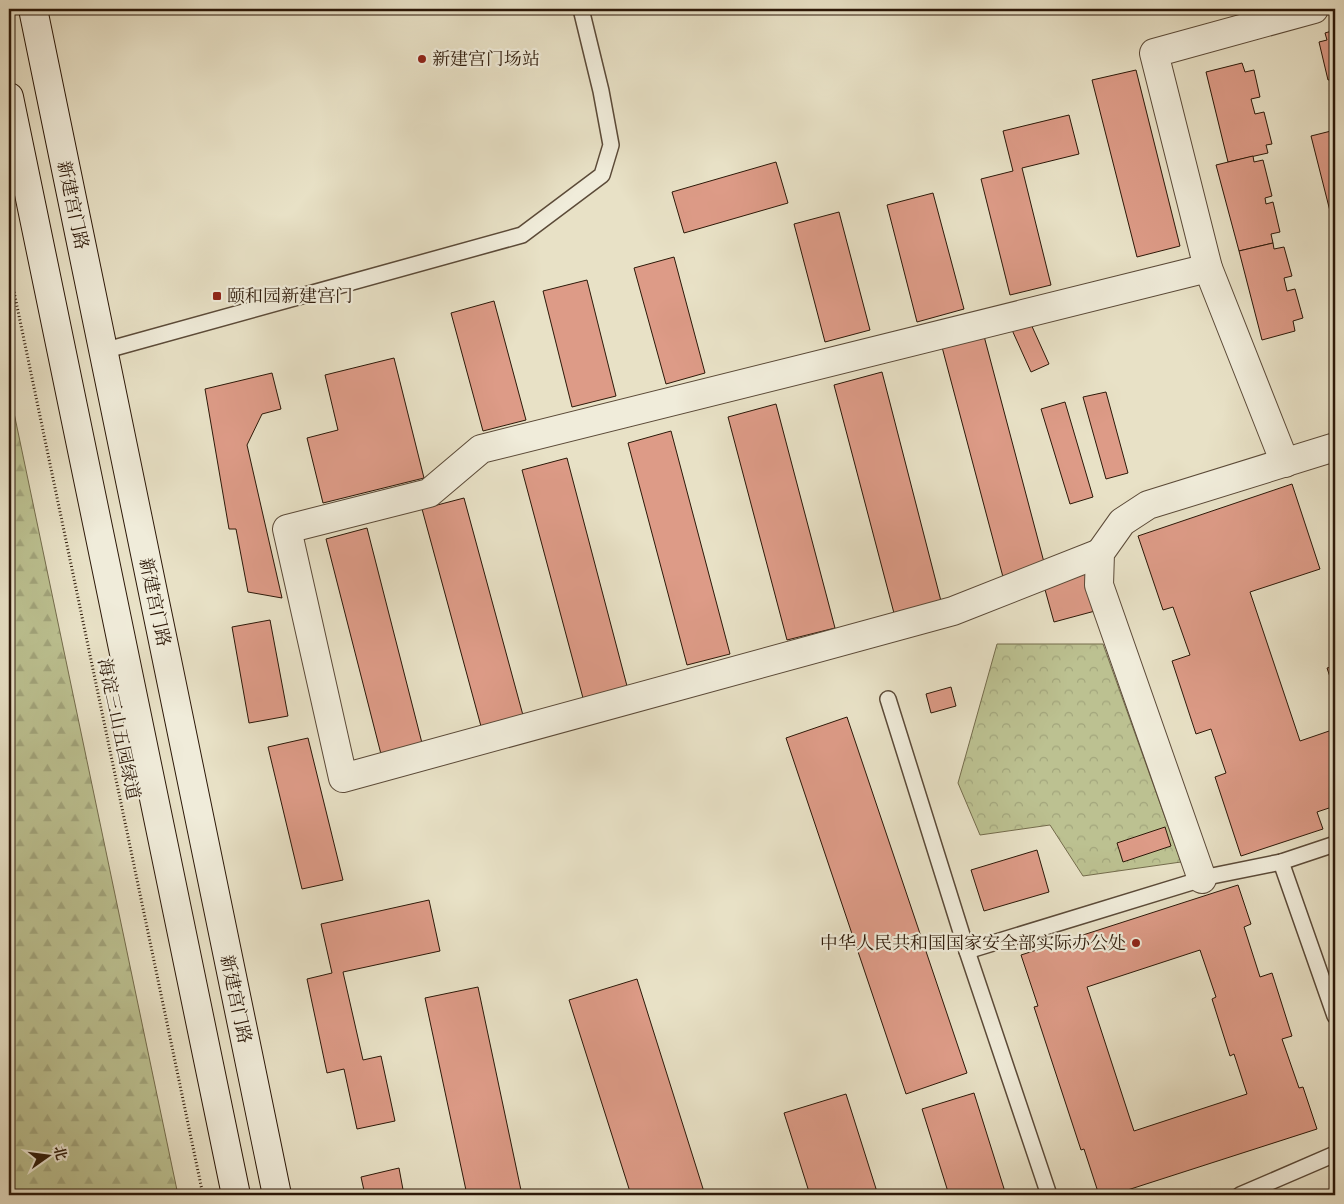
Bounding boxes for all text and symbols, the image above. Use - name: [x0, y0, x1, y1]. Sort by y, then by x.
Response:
- place label: 新建宫门场站: [432, 47, 540, 71]
- marker: 新建宫门场站: [416, 53, 428, 65]
- street label: 新建宫门路: [52, 158, 94, 252]
- place label: 颐和园新建宫门: [227, 284, 353, 308]
- marker: 颐和园新建宫门: [211, 290, 223, 302]
- street label: 新建宫门路: [134, 555, 176, 649]
- street label: 海淀三山五园绿道: [92, 656, 146, 802]
- place label: 中华人民共和国国家安全部实际办公处: [820, 931, 1126, 955]
- marker: 中华人民共和国国家安全部实际办公处: [1130, 937, 1142, 949]
- street label: 新建宫门路: [215, 952, 257, 1046]
- north arrow: [22, 1132, 72, 1182]
- text: 北: [49, 1144, 71, 1162]

